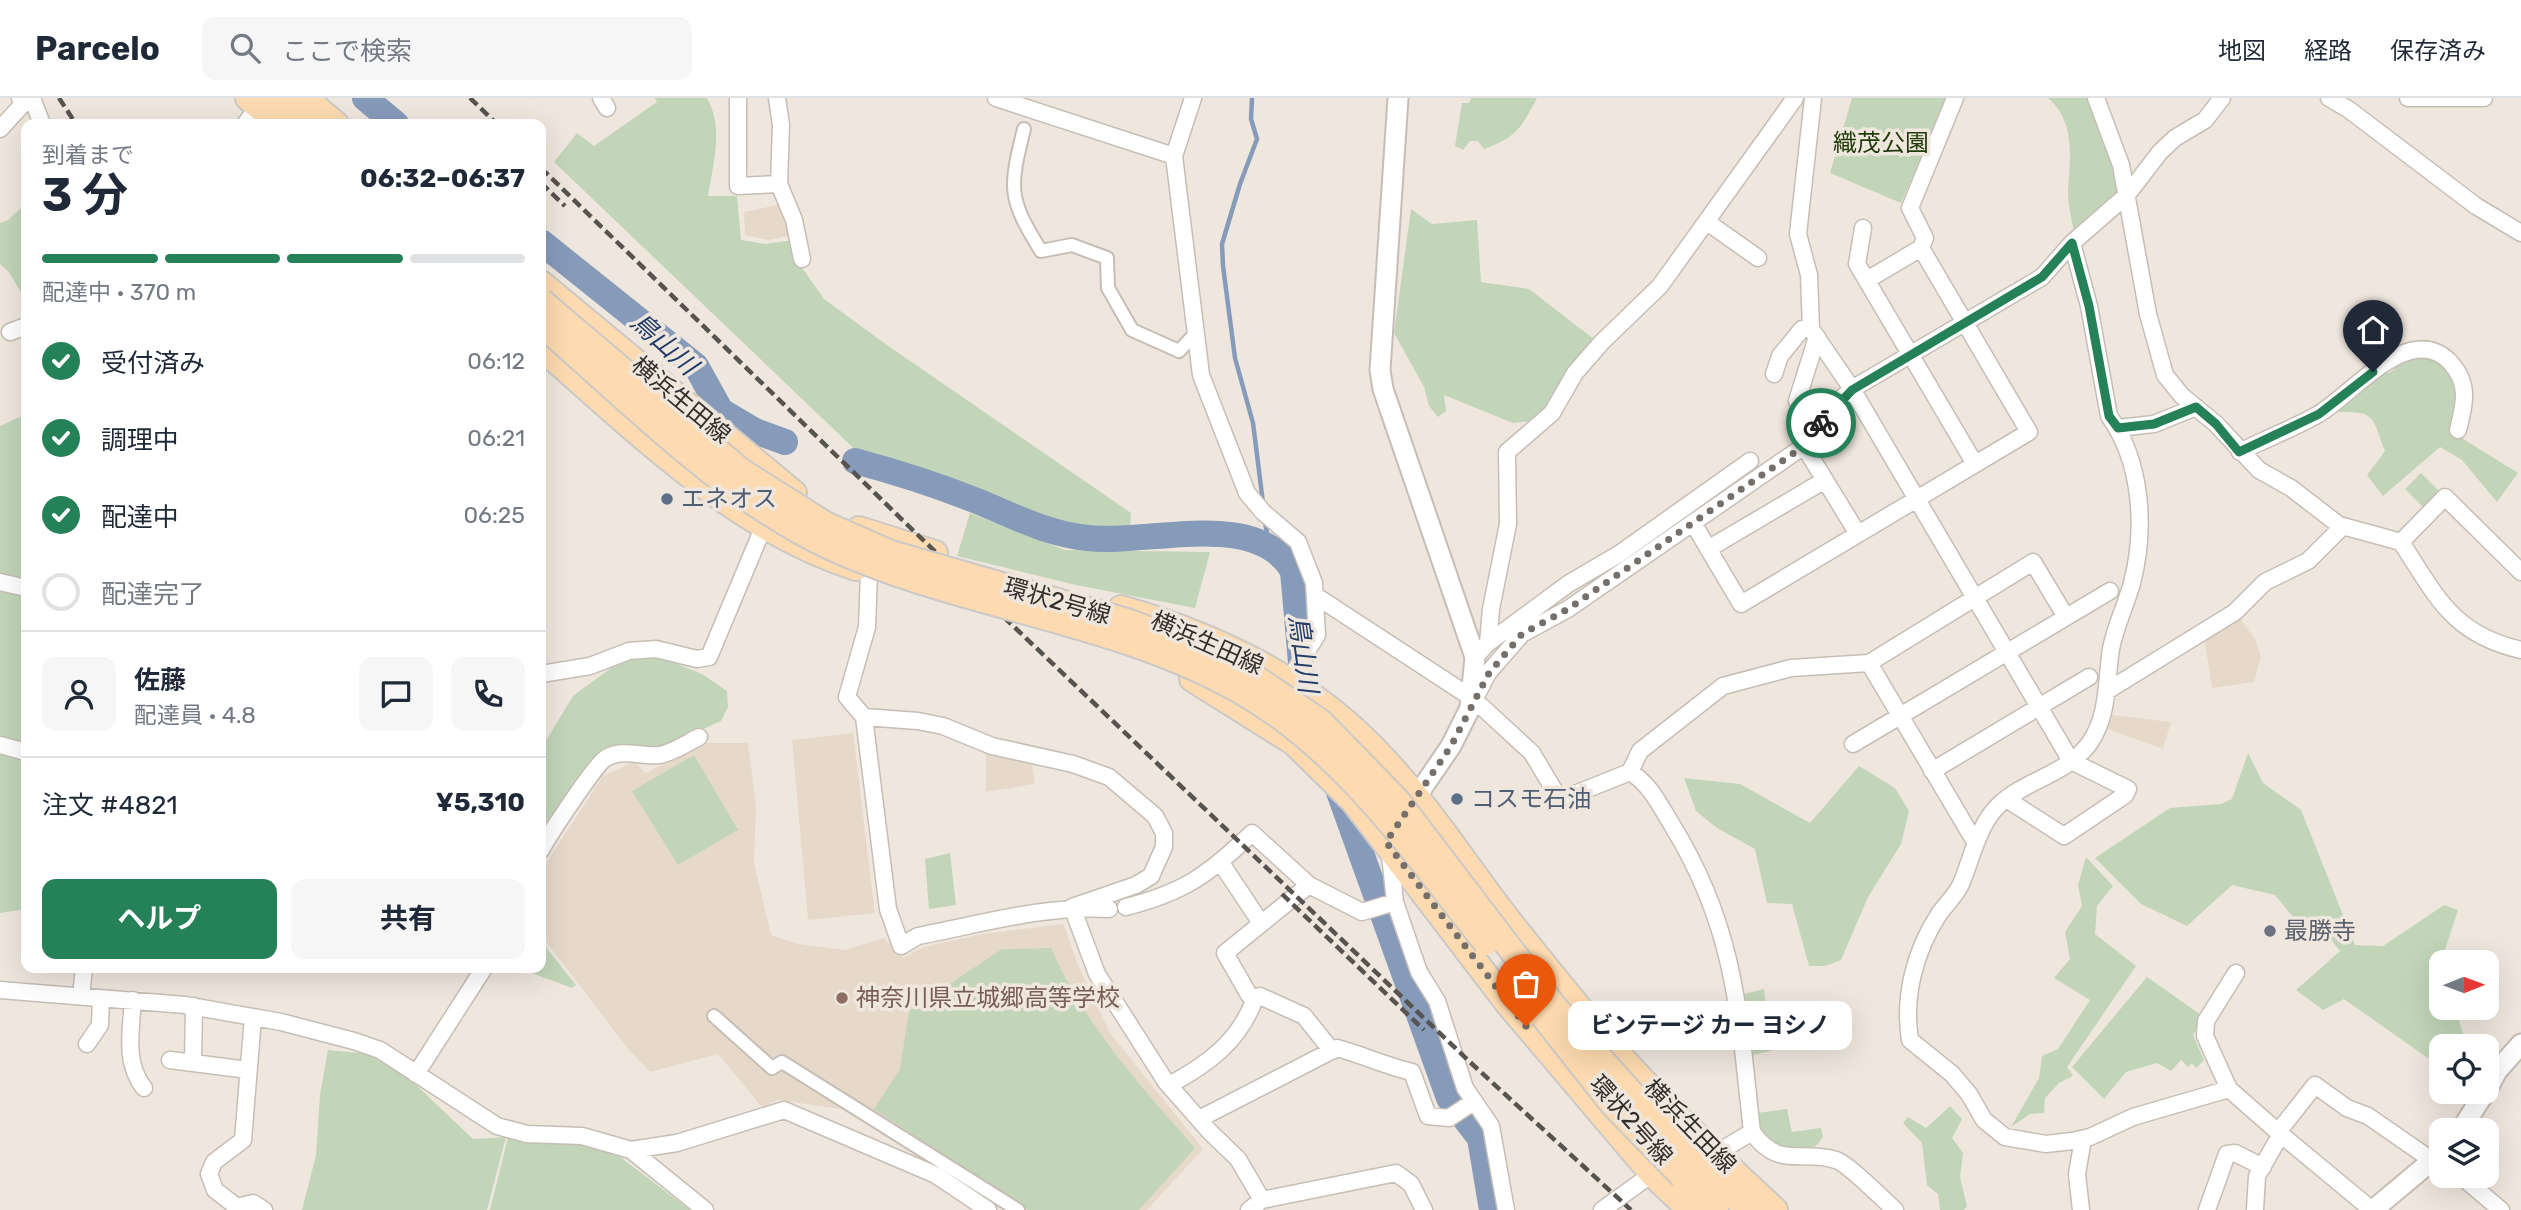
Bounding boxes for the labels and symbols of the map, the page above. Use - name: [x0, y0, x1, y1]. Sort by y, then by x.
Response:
- park label: 織茂公園: [1833, 129, 1929, 157]
- pin: [2343, 300, 2403, 372]
- water label: 鳥山川: [625, 306, 706, 384]
- street label: 横浜生田線: [626, 351, 736, 449]
- courier: [1786, 388, 1856, 458]
- place label: エネオス: [681, 485, 777, 513]
- marker: エネオス: [659, 491, 675, 507]
- street label: 環状2号線: [1000, 572, 1114, 630]
- street label: 横浜生田線: [1146, 606, 1268, 680]
- water label: 鳥山川: [1282, 613, 1324, 698]
- place label: コスモ石油: [1471, 785, 1591, 813]
- marker: コスモ石油: [1449, 791, 1465, 807]
- place label: 最勝寺: [2284, 917, 2356, 945]
- marker: 最勝寺: [2262, 923, 2278, 939]
- north arrow: [2429, 950, 2499, 1020]
- pin: [1496, 954, 1556, 1026]
- place label: 神奈川県立城郷高等学校: [856, 984, 1120, 1012]
- marker: 神奈川県立城郷高等学校: [834, 990, 850, 1006]
- callout: ビンテージ カー ヨシノ: [1568, 1002, 1852, 1051]
- street label: 環状2号線: [1584, 1070, 1678, 1170]
- street label: 横浜生田線: [1638, 1073, 1742, 1179]

